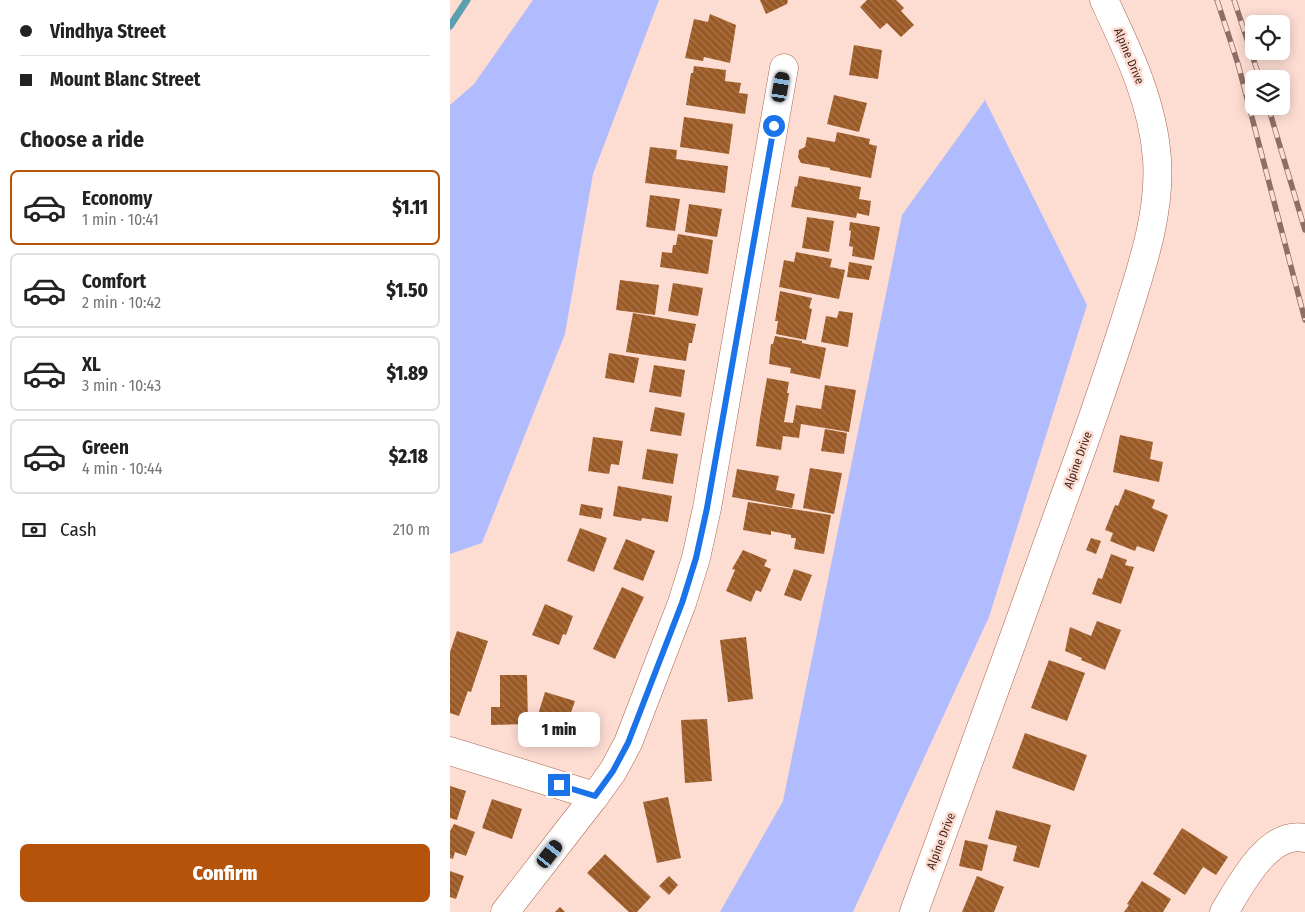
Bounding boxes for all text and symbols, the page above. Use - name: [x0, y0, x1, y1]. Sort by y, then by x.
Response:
- map controls: [1245, 15, 1290, 115]
- button: locate: [1245, 15, 1290, 60]
- text: Vindhya Street: [50, 20, 166, 43]
- street label: Alpine Drive: [1111, 26, 1147, 86]
- text: Mount Blanc Street: [50, 68, 201, 91]
- button: layers: [1245, 70, 1290, 115]
- car: [771, 71, 790, 103]
- route start: [763, 115, 785, 137]
- text: Choose a ride: [20, 126, 144, 153]
- icon: car: [22, 185, 67, 230]
- text: Economy: [82, 187, 152, 210]
- text: $1.11: [392, 196, 428, 219]
- text: 1 min · 10:41: [82, 210, 159, 229]
- icon: car: [22, 268, 67, 313]
- text: Comfort: [82, 270, 146, 293]
- text: $1.50: [386, 279, 428, 302]
- text: 2 min · 10:42: [82, 293, 161, 312]
- icon: car: [22, 351, 67, 396]
- text: XL: [82, 353, 101, 376]
- text: $1.89: [386, 362, 428, 385]
- text: 3 min · 10:43: [82, 376, 161, 395]
- street label: Alpine Drive: [1061, 430, 1095, 490]
- icon: car: [22, 434, 67, 479]
- text: Green: [82, 436, 129, 459]
- text: $2.18: [389, 445, 428, 468]
- text: 4 min · 10:44: [82, 459, 163, 478]
- icon: cash: [20, 516, 48, 544]
- text: Cash: [60, 518, 97, 541]
- text: 210 m: [393, 520, 430, 539]
- callout: 1 min: [518, 712, 600, 748]
- text: 1 min: [542, 720, 576, 739]
- route end: [548, 774, 570, 796]
- street label: Alpine Drive: [924, 811, 958, 871]
- car: [534, 838, 565, 870]
- button: Confirm: [20, 844, 430, 902]

